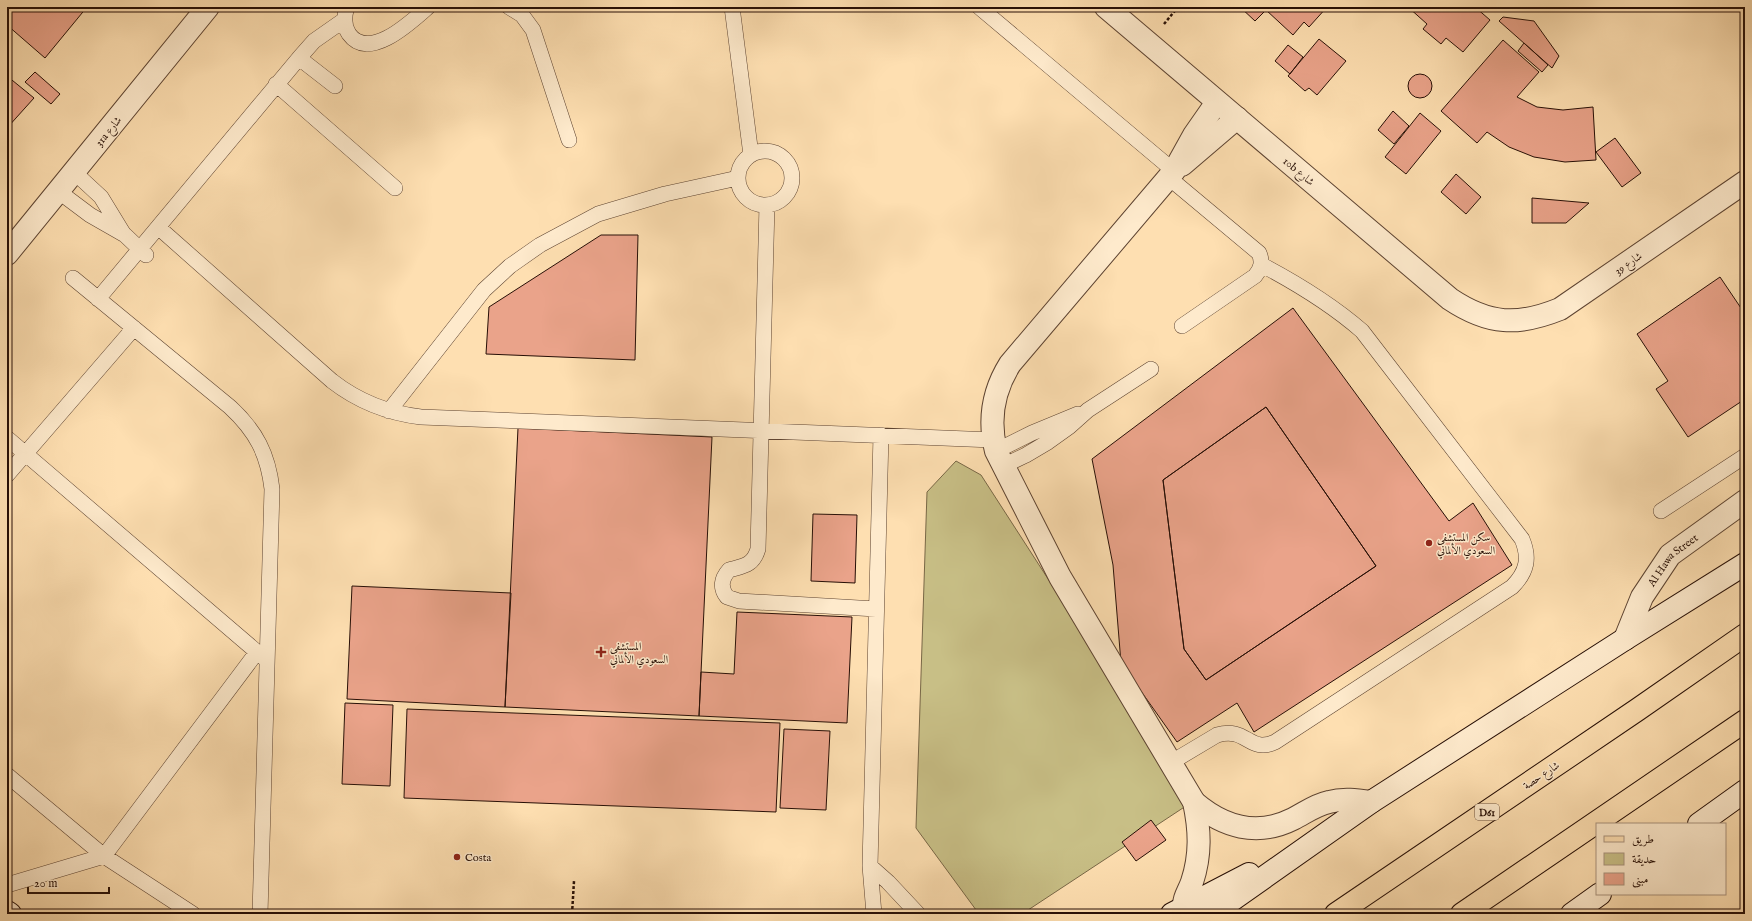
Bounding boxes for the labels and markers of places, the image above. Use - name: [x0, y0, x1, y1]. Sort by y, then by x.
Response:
- place label: سكن المستشفى السعودي الألماني: [1437, 531, 1495, 559]
- marker: سكن المستشفى السعودي الألماني: [1424, 538, 1434, 548]
- place label: المستشفى السعودي الألماني: [610, 640, 668, 668]
- marker: المستشفى السعودي الألماني: [595, 646, 607, 658]
- place label: Costa: [465, 851, 491, 865]
- marker: Costa: [452, 852, 462, 862]

